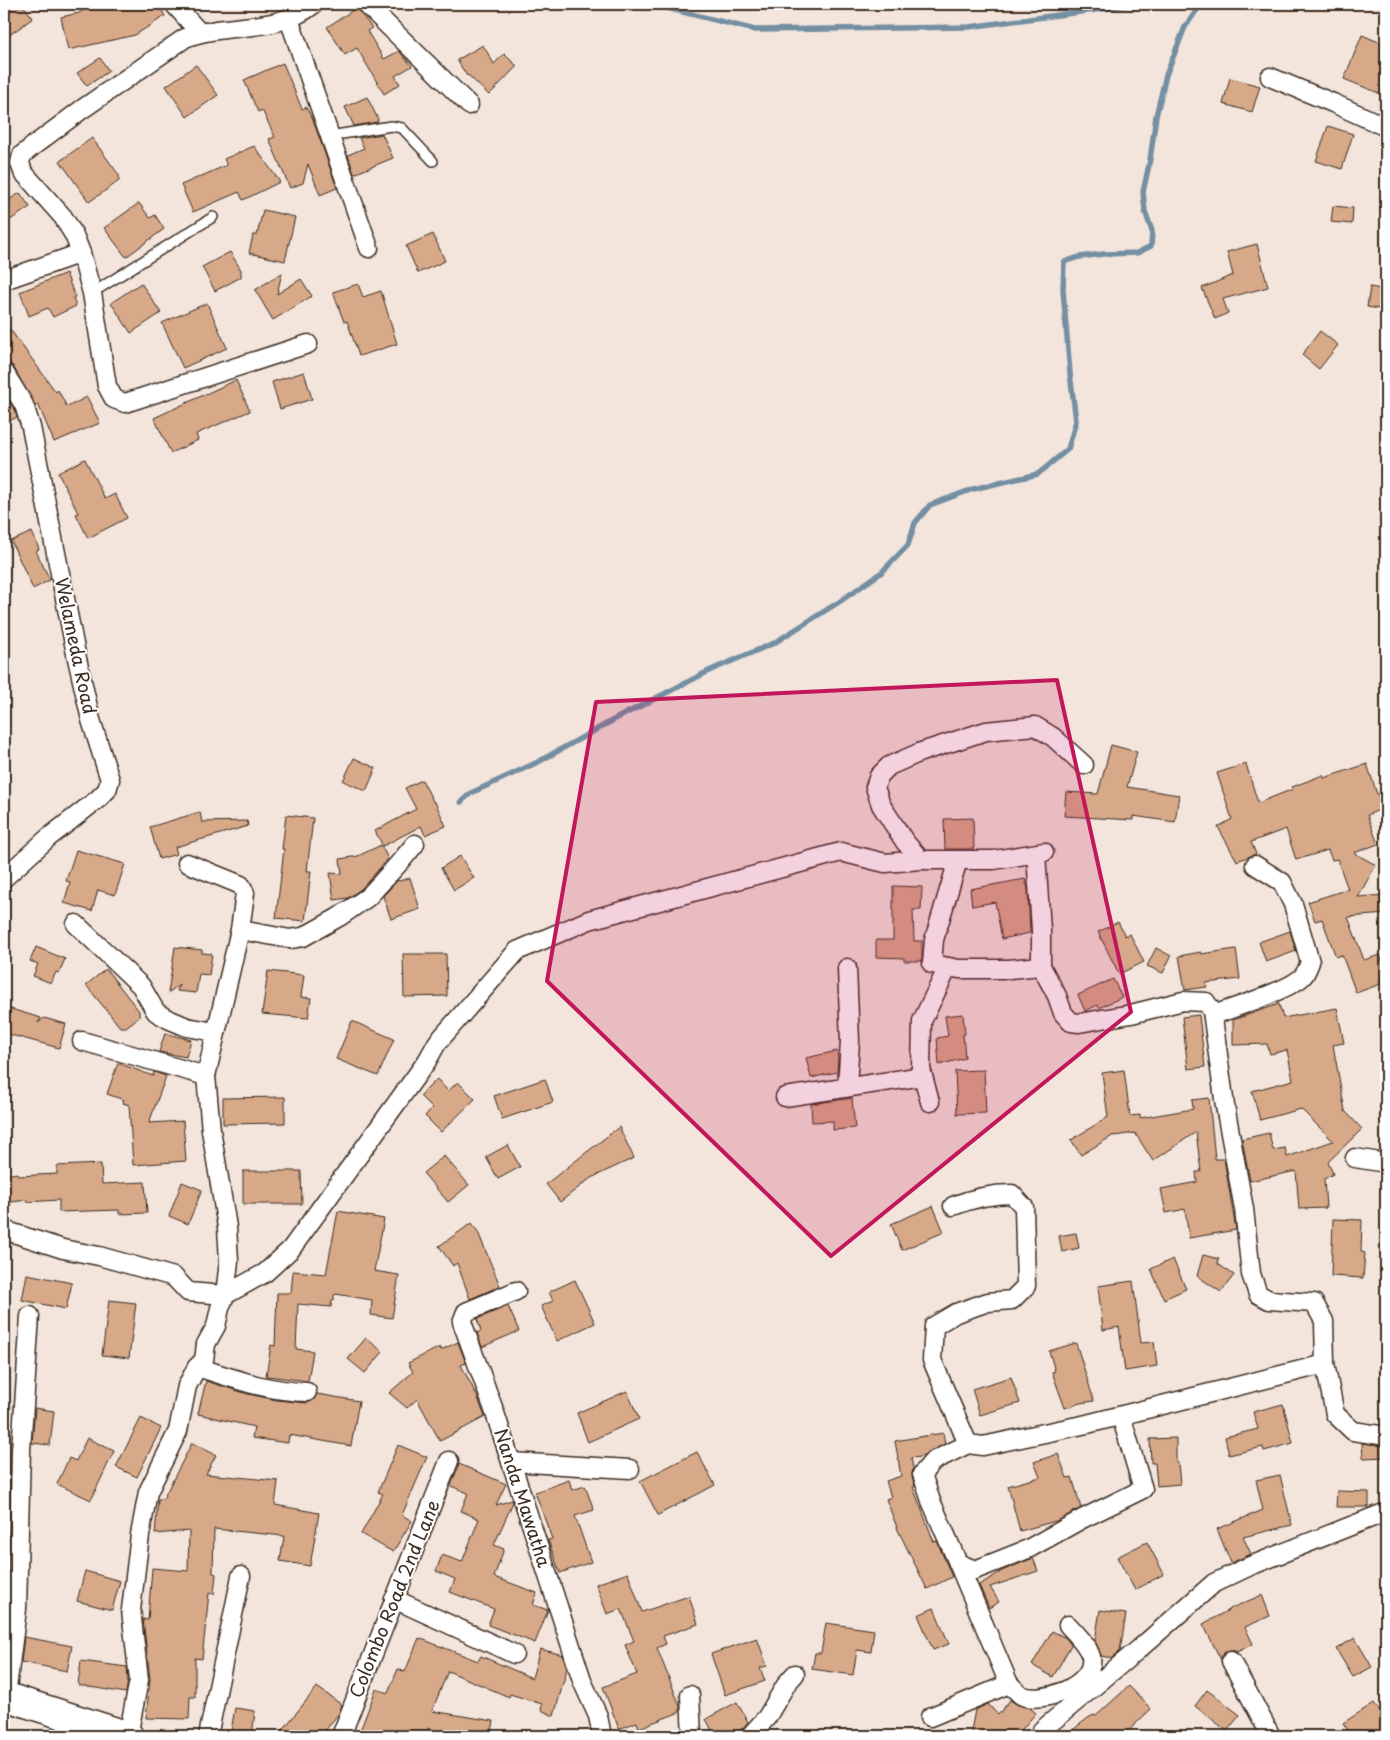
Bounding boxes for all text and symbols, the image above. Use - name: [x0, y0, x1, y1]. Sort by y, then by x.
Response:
- street label: Welameda Road: [49, 575, 104, 716]
- street label: Nanda Mawatha: [488, 1425, 559, 1571]
- street label: Colombo Road 2nd Lane: [341, 1495, 446, 1702]

